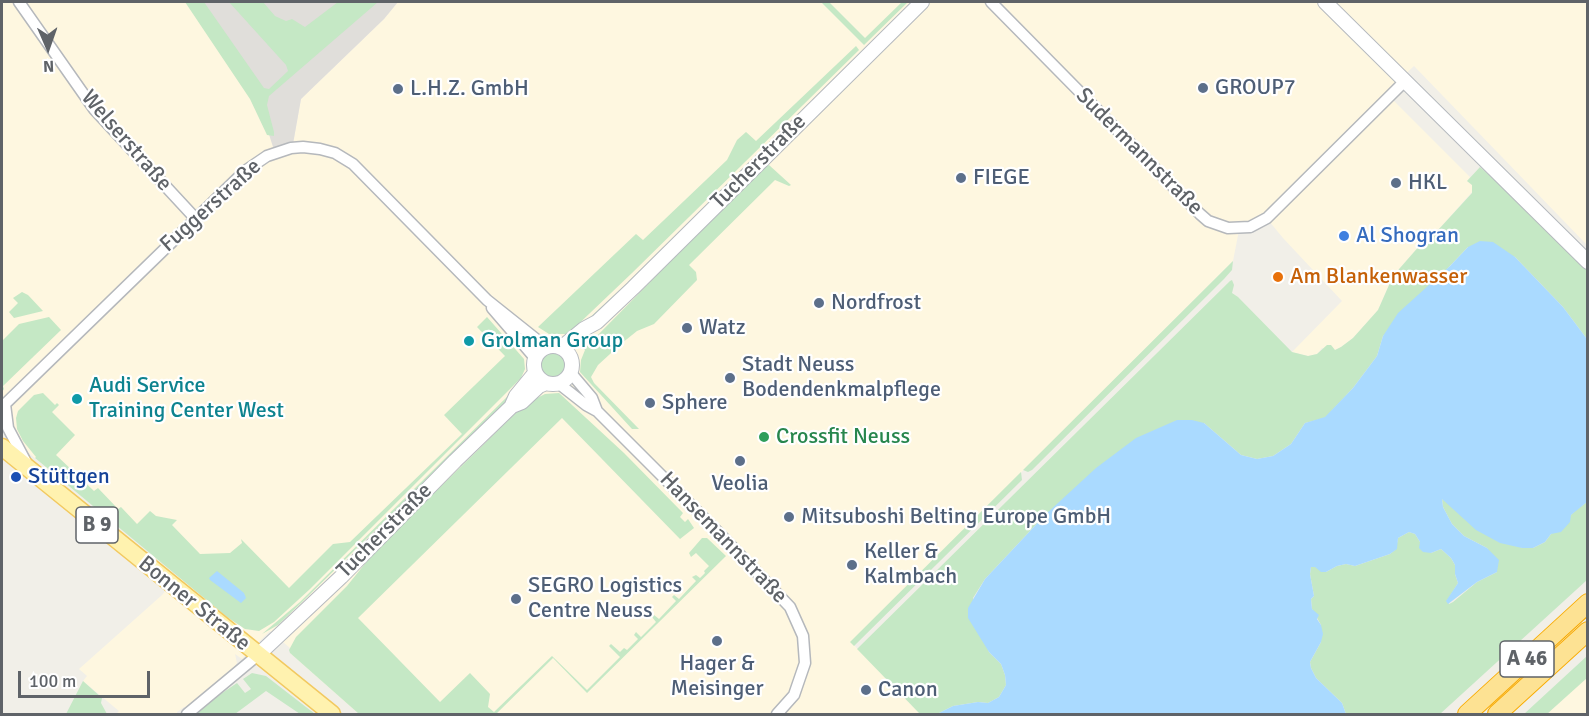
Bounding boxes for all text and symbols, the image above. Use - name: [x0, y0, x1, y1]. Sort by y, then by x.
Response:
- north arrow: [18, 18, 78, 78]
- text: N: [43, 56, 55, 76]
- place label: GROUP7: [1215, 75, 1296, 101]
- place label: L.H.Z. GmbH: [410, 76, 529, 102]
- marker: GROUP7: [1196, 81, 1210, 95]
- marker: L.H.Z. GmbH: [391, 82, 405, 96]
- street label: Sudermannstraße: [1070, 83, 1208, 221]
- street label: Welserstraße: [75, 85, 177, 197]
- street label: Tucherstraße: [706, 109, 812, 215]
- street label: Fuggerstraße: [155, 154, 267, 258]
- place label: FIEGE: [973, 165, 1030, 191]
- place label: HKL: [1408, 170, 1447, 196]
- marker: FIEGE: [954, 171, 968, 185]
- marker: HKL: [1389, 176, 1403, 190]
- place label: Al Shogran: [1356, 223, 1459, 249]
- marker: Al Shogran: [1337, 229, 1351, 243]
- place label: Am Blankenwasser: [1290, 264, 1467, 290]
- marker: Am Blankenwasser: [1271, 270, 1285, 284]
- place label: Nordfrost: [831, 290, 921, 316]
- marker: Nordfrost: [812, 296, 826, 310]
- place label: Watz: [699, 315, 746, 341]
- marker: Watz: [680, 321, 694, 335]
- place label: Grolman Group: [481, 328, 623, 354]
- marker: Grolman Group: [462, 334, 476, 348]
- place label: Stadt Neuss Bodendenkmalpflege: [742, 352, 941, 404]
- marker: Stadt Neuss Bodendenkmalpflege: [723, 371, 737, 385]
- place label: Audi Service Training Center West: [89, 373, 284, 424]
- place label: Sphere: [662, 390, 728, 416]
- marker: Audi Service Training Center West: [70, 392, 84, 406]
- marker: Sphere: [643, 396, 657, 410]
- place label: Crossfit Neuss: [776, 424, 910, 450]
- marker: Crossfit Neuss: [757, 430, 771, 444]
- marker: Veolia: [733, 454, 747, 468]
- place label: Stüttgen: [28, 464, 110, 490]
- street label: Hansemannstraße: [654, 467, 792, 609]
- marker: Stüttgen: [9, 470, 23, 484]
- place label: Veolia: [711, 471, 769, 497]
- street label: Tucherstraße: [332, 478, 438, 584]
- place label: Mitsuboshi Belting Europe GmbH: [801, 504, 1111, 530]
- road number: B 9: [76, 507, 118, 543]
- marker: Mitsuboshi Belting Europe GmbH: [782, 510, 796, 524]
- place label: Keller & Kalmbach: [864, 539, 957, 590]
- street label: Bonner Straße: [133, 551, 255, 657]
- marker: Keller & Kalmbach: [845, 558, 859, 572]
- place label: SEGRO Logistics Centre Neuss: [528, 573, 682, 624]
- marker: SEGRO Logistics Centre Neuss: [509, 592, 523, 606]
- marker: Hager & Meisinger: [710, 634, 724, 648]
- road number: A 46: [1500, 641, 1554, 677]
- place label: Hager & Meisinger: [670, 651, 764, 702]
- scale bar: [21, 659, 153, 697]
- text: 100 m: [29, 670, 76, 692]
- place label: Canon: [878, 677, 938, 703]
- marker: Canon: [859, 683, 873, 697]

